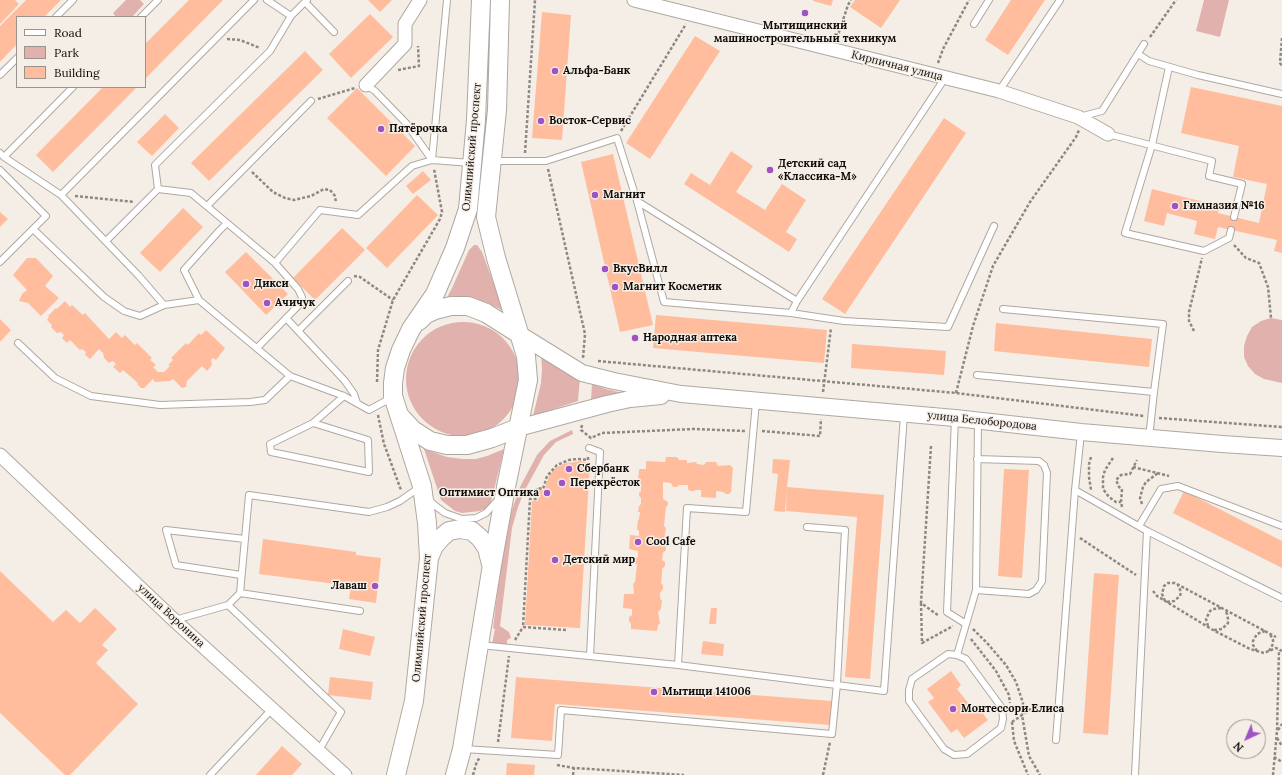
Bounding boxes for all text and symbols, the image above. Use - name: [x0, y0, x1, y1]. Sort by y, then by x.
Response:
- marker: Мытищинский машиностроительный техникум: [800, 8, 810, 18]
- legend: [16, 16, 146, 88]
- place label: Мытищинский машиностроительный техникум: [714, 19, 896, 45]
- text: Road: [54, 25, 82, 40]
- text: Park: [54, 45, 79, 60]
- street label: Кирпичная улица: [850, 48, 944, 84]
- place label: Альфа-Банк: [563, 64, 630, 78]
- text: Building: [54, 65, 100, 80]
- marker: Альфа-Банк: [550, 66, 560, 76]
- street label: Олимпийский проспект: [460, 82, 484, 212]
- place label: Восток-Сервис: [549, 114, 631, 128]
- marker: Восток-Сервис: [536, 116, 546, 126]
- place label: Пятёрочка: [389, 122, 448, 136]
- marker: Пятёрочка: [376, 124, 386, 134]
- place label: Детский сад «Классика-М»: [778, 157, 857, 183]
- marker: Детский сад «Классика-М»: [765, 165, 775, 175]
- place label: Магнит: [603, 188, 645, 202]
- marker: Магнит: [590, 190, 600, 200]
- place label: Гимназия №16: [1183, 199, 1265, 213]
- marker: Гимназия №16: [1170, 201, 1180, 211]
- place label: ВкусВилл: [613, 262, 668, 276]
- marker: ВкусВилл: [600, 264, 610, 274]
- place label: Дикси: [254, 277, 289, 291]
- marker: Дикси: [241, 279, 251, 289]
- place label: Магнит Косметик: [623, 280, 722, 294]
- marker: Магнит Косметик: [610, 282, 620, 292]
- place label: Ачичук: [275, 296, 315, 310]
- marker: Ачичук: [262, 298, 272, 308]
- place label: Народная аптека: [643, 331, 737, 345]
- marker: Народная аптека: [630, 333, 640, 343]
- street label: улица Белобородова: [927, 409, 1037, 433]
- place label: Сбербанк: [577, 462, 629, 476]
- marker: Сбербанк: [564, 464, 574, 474]
- place label: Перекрёсток: [570, 476, 640, 490]
- marker: Перекрёсток: [557, 478, 567, 488]
- place label: Оптимист Оптика: [439, 486, 539, 500]
- marker: Оптимист Оптика: [542, 488, 552, 498]
- place label: Cool Cafe: [646, 535, 696, 549]
- marker: Cool Cafe: [633, 537, 643, 547]
- street label: Олимпийский проспект: [410, 553, 434, 683]
- place label: Детский мир: [563, 553, 635, 567]
- marker: Детский мир: [550, 555, 560, 565]
- place label: Лаваш: [331, 579, 367, 593]
- street label: улица Воронина: [135, 581, 207, 651]
- marker: Лаваш: [370, 581, 380, 591]
- place label: Мытищи 141006: [662, 685, 751, 699]
- marker: Мытищи 141006: [649, 687, 659, 697]
- place label: Монтессори Елиса: [961, 702, 1064, 716]
- marker: Монтессори Елиса: [948, 704, 958, 714]
- north arrow: [1226, 719, 1266, 759]
- text: N: [1230, 739, 1246, 755]

